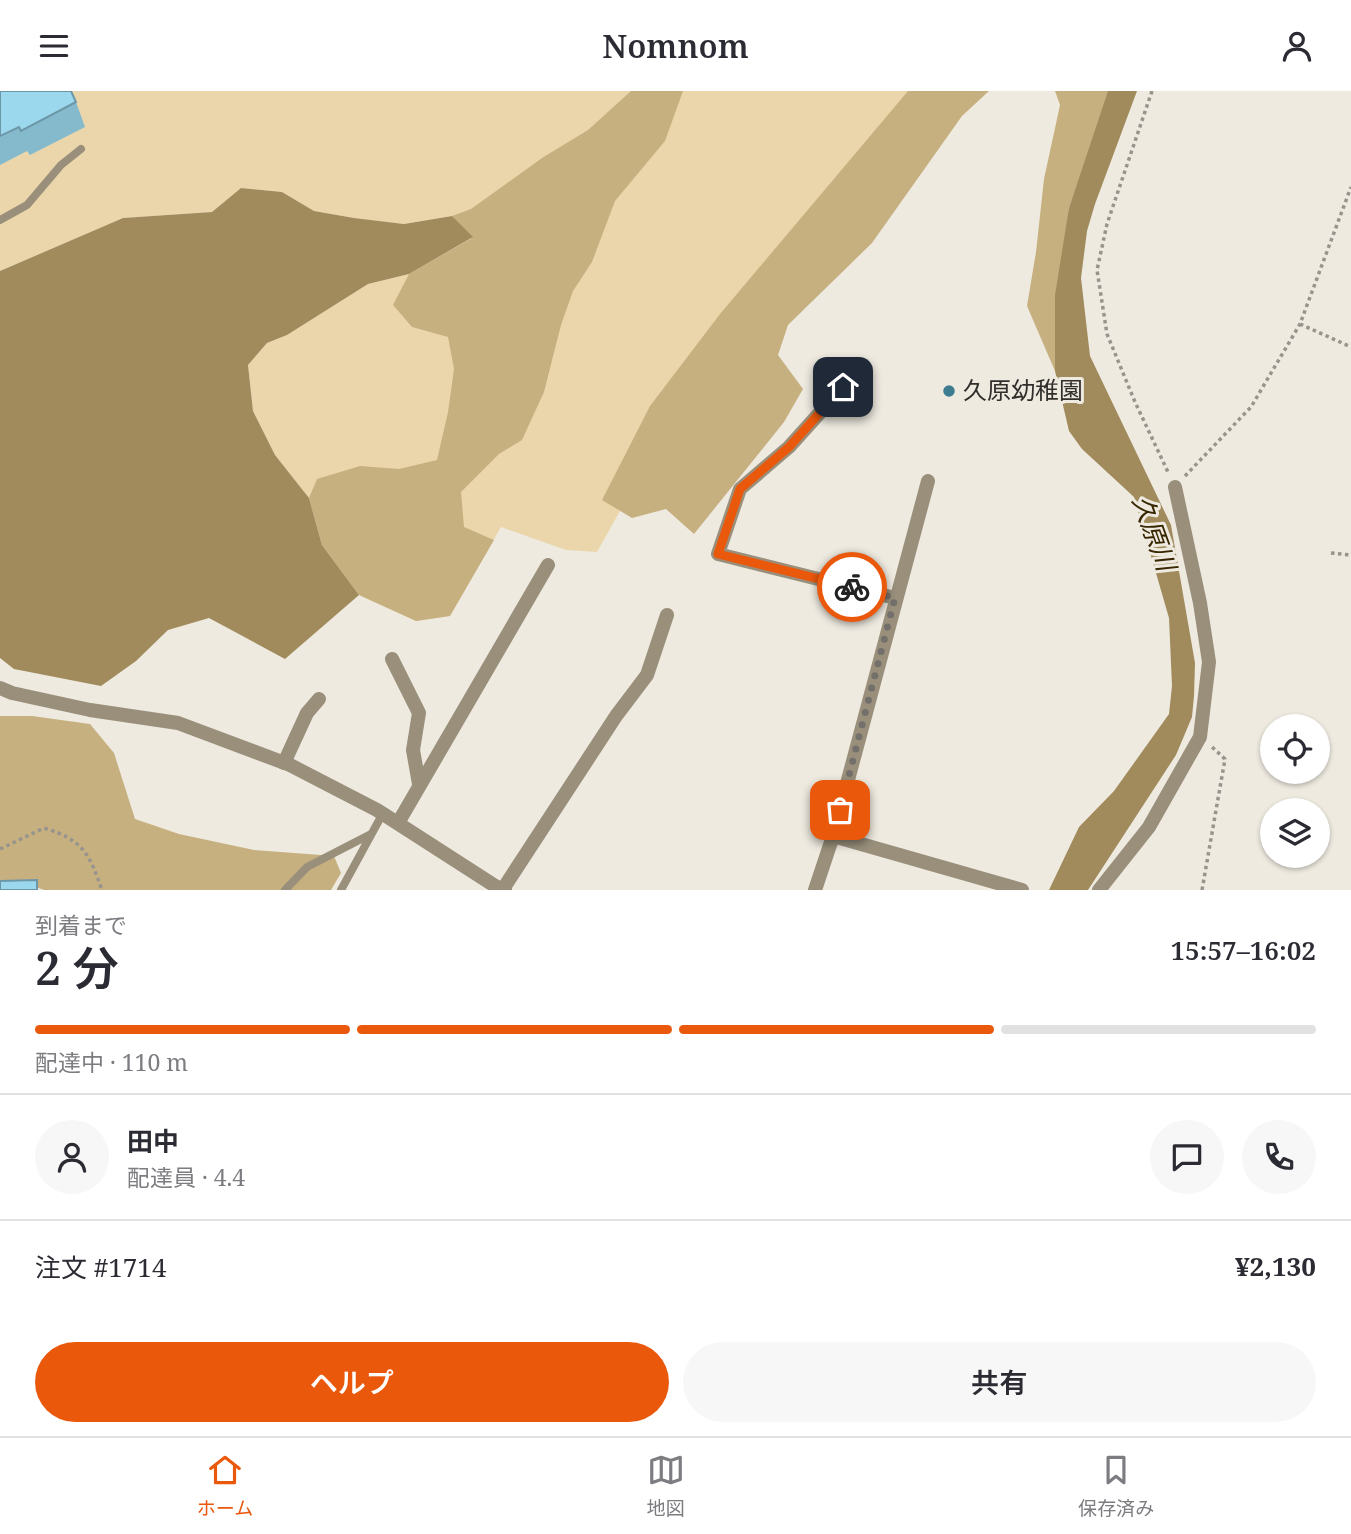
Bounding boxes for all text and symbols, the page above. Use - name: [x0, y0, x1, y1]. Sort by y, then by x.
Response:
- text: Nomnom: [602, 24, 749, 67]
- icon: menu: [35, 27, 73, 65]
- icon: person: [1278, 27, 1316, 65]
- pin: [813, 357, 873, 417]
- icon: home: [824, 368, 862, 406]
- place label: 久原幼稚園: [963, 373, 1083, 406]
- marker: 久原幼稚園: [941, 383, 957, 399]
- water label: 久原川: [1125, 490, 1186, 578]
- courier: [817, 552, 887, 622]
- icon: bike: [833, 568, 871, 606]
- map controls: [1260, 714, 1330, 868]
- button: locate: [1260, 714, 1330, 784]
- pin: [810, 780, 870, 840]
- icon: bag: [821, 791, 859, 829]
- button: layers: [1260, 798, 1330, 868]
- text: 到着まで: [35, 909, 127, 941]
- text: 15:57–16:02: [1170, 932, 1316, 968]
- text: 2 分: [35, 936, 119, 998]
- text: 配達中 · 110 m: [35, 1046, 188, 1078]
- button: person: [35, 1120, 109, 1194]
- button: chat: [1150, 1120, 1224, 1194]
- button: phone: [1242, 1120, 1316, 1194]
- text: 田中: [127, 1123, 179, 1159]
- text: 配達員 · 4.4: [127, 1161, 245, 1193]
- text: ¥2,130: [1235, 1248, 1316, 1284]
- text: 注文 #1714: [35, 1249, 166, 1285]
- button: ヘルプ: [35, 1342, 669, 1422]
- button: 共有: [683, 1342, 1316, 1422]
- tab: ホーム: [197, 1451, 253, 1521]
- tab: 地図: [647, 1451, 685, 1521]
- tab: 保存済み: [1078, 1451, 1154, 1521]

